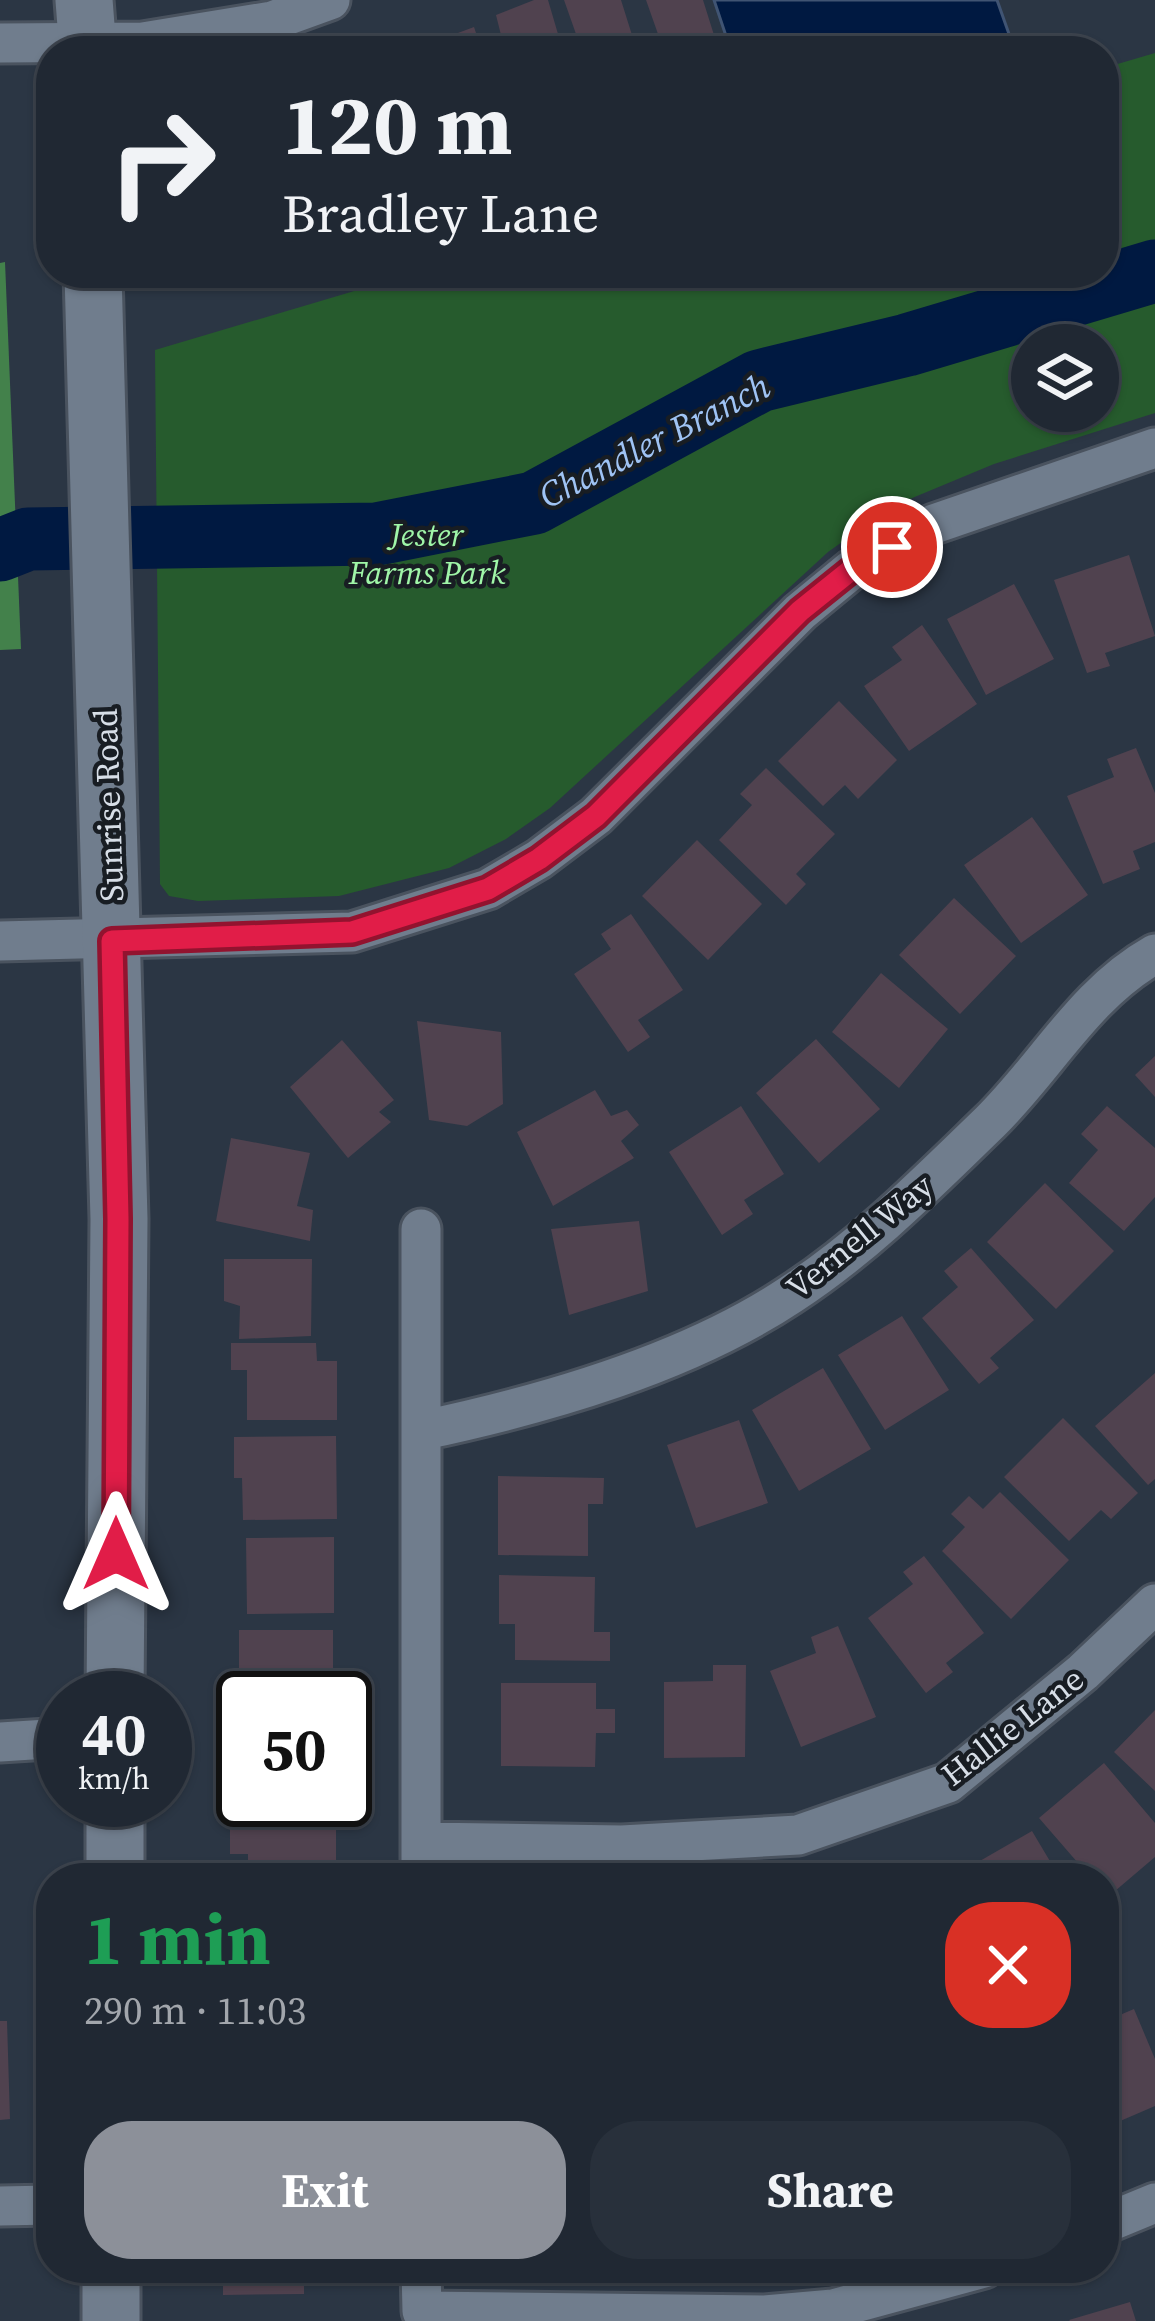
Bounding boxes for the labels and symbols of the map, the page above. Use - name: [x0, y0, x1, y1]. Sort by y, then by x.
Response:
- water label: Chandler Branch: [530, 361, 778, 520]
- pin: [841, 496, 943, 598]
- park label: Jester Farms Park: [348, 512, 506, 595]
- street label: Sunrise Road: [83, 707, 134, 902]
- street label: Vernell Way: [777, 1163, 942, 1309]
- position arrow: [53, 1491, 179, 1617]
- street label: Hallie Lane: [932, 1657, 1093, 1796]
- speed limit sign: 50: [216, 1671, 372, 1827]

